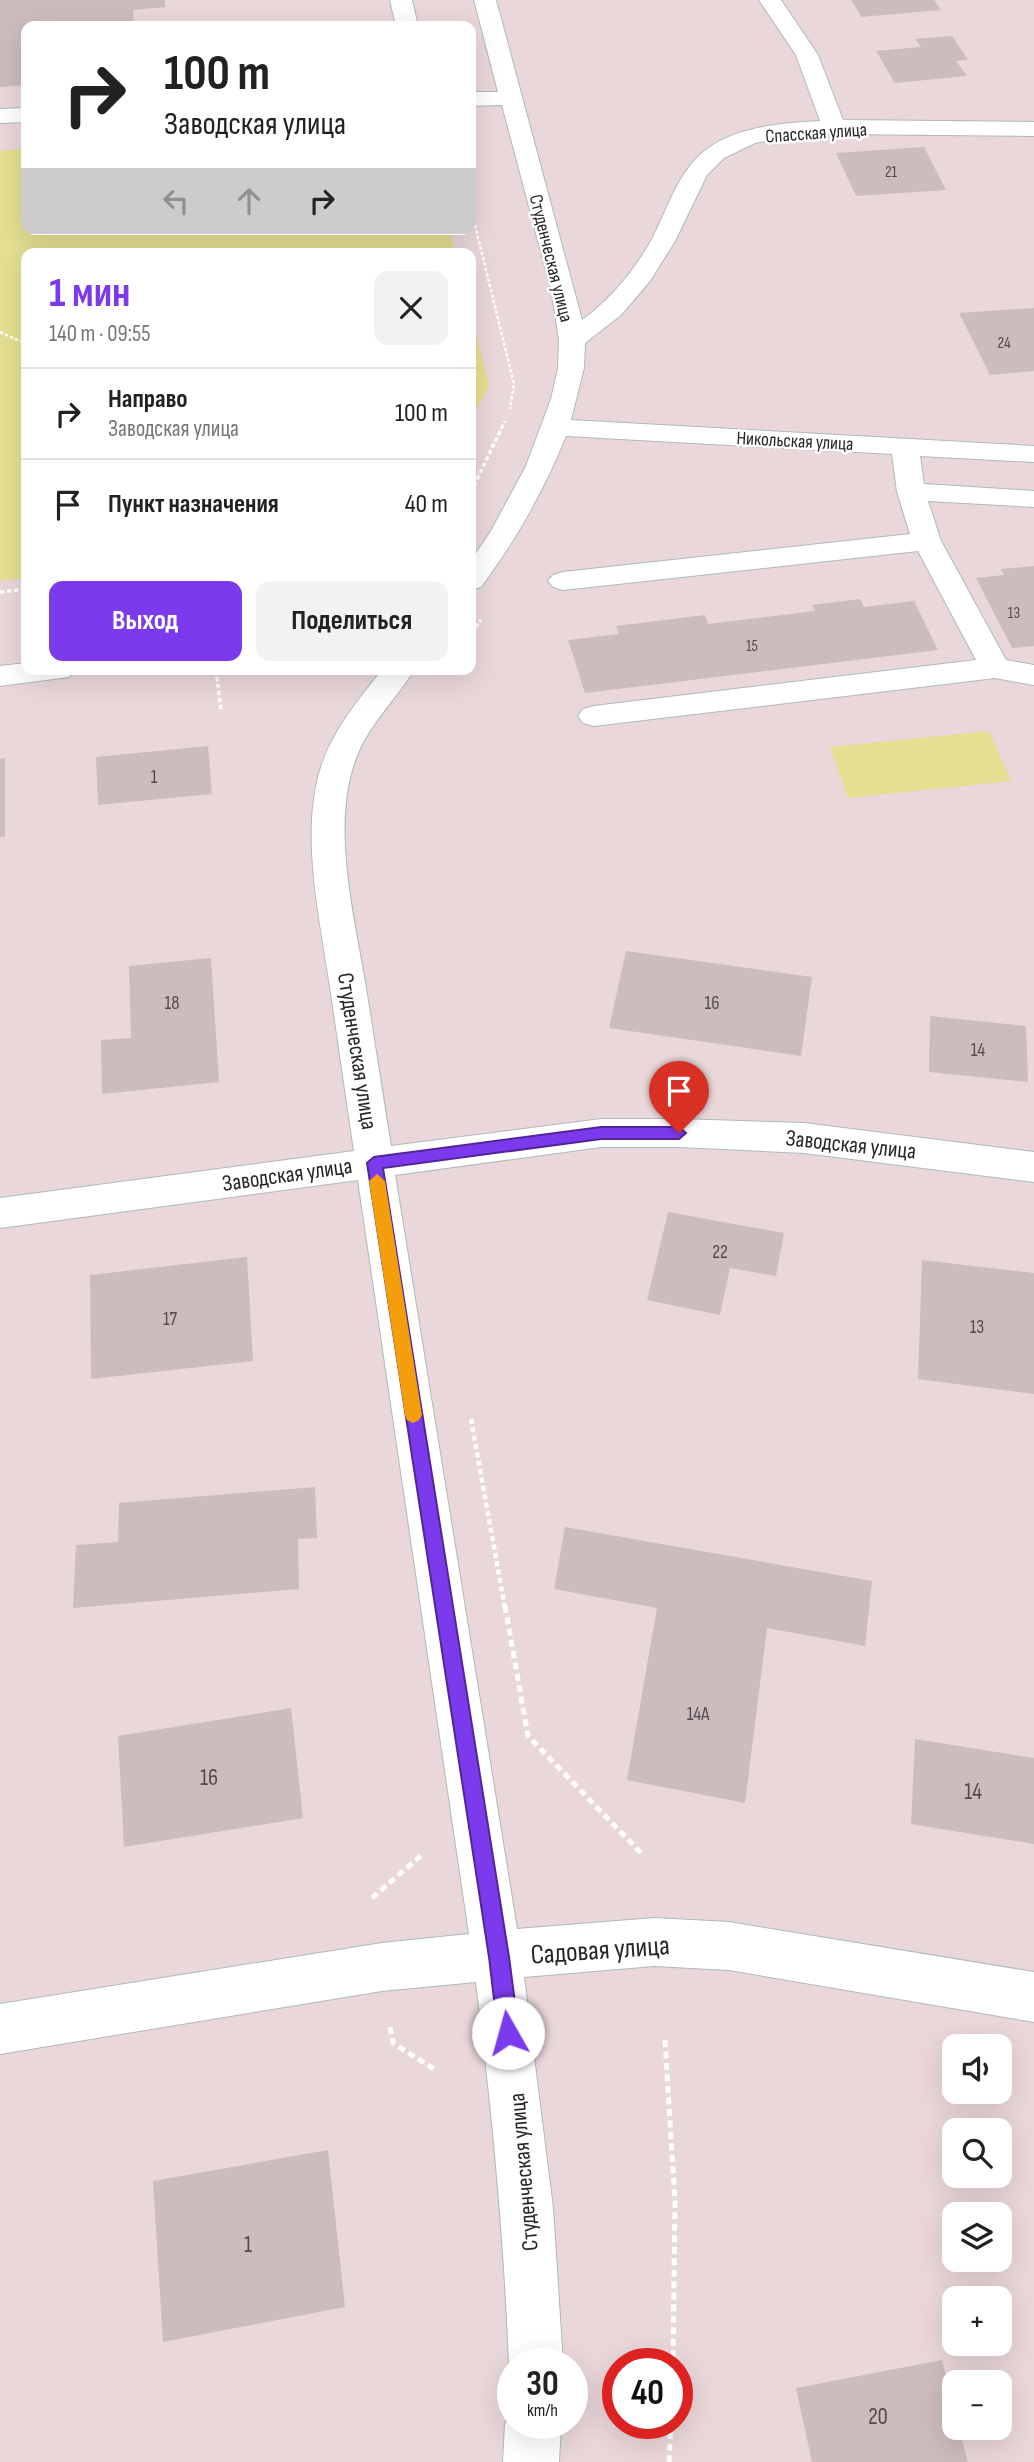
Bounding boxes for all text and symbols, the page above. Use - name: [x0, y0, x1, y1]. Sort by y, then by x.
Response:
- text: 100 m: [164, 45, 270, 104]
- icon: right: [49, 49, 140, 140]
- text: Заводская улица: [164, 105, 346, 144]
- street label: Спасская улица: [764, 118, 868, 149]
- house number: 21: [885, 163, 898, 182]
- icon: left: [157, 182, 195, 220]
- icon: ahead: [230, 182, 268, 220]
- icon: right: [303, 182, 341, 220]
- street label: Студенческая улица: [524, 192, 578, 325]
- text: 1 мин: [49, 268, 130, 319]
- button: close: [374, 271, 448, 345]
- text: 140 m · 09:55: [49, 320, 150, 348]
- house number: 24: [997, 334, 1011, 353]
- text: Направо: [108, 384, 187, 415]
- icon: right: [49, 395, 87, 433]
- text: 100 m: [395, 398, 448, 429]
- text: Заводская улица: [108, 415, 239, 443]
- street label: Никольская улица: [736, 427, 854, 456]
- icon: arrive: [49, 486, 87, 524]
- text: Пункт назначения: [108, 489, 279, 520]
- text: 40 m: [405, 489, 448, 520]
- button: Выход: [49, 581, 242, 661]
- button: Поделиться: [256, 581, 448, 661]
- house number: 13: [1008, 604, 1020, 623]
- house number: 15: [746, 637, 758, 656]
- house number: 1: [151, 766, 158, 789]
- street label: Студенческая улица: [331, 971, 383, 1132]
- house number: 18: [165, 992, 179, 1015]
- house number: 16: [705, 992, 719, 1015]
- house number: 14: [971, 1039, 985, 1062]
- pin: [649, 1061, 709, 1133]
- icon: arrive: [660, 1072, 698, 1110]
- street label: Заводская улица: [784, 1124, 917, 1166]
- street label: Заводская улица: [220, 1152, 354, 1198]
- house number: 22: [712, 1241, 728, 1264]
- house number: 17: [163, 1308, 178, 1331]
- house number: 13: [970, 1316, 984, 1339]
- house number: 14А: [687, 1703, 710, 1726]
- house number: 16: [200, 1764, 218, 1792]
- house number: 14: [964, 1778, 982, 1806]
- street label: Садовая улица: [529, 1929, 671, 1972]
- position arrow: [471, 1996, 545, 2070]
- map controls: [942, 2034, 1012, 2440]
- button: sound: [942, 2034, 1012, 2104]
- street label: Студенческая улица: [503, 2092, 545, 2252]
- button: search: [942, 2118, 1012, 2188]
- button: layers: [942, 2202, 1012, 2272]
- house number: 1: [244, 2231, 252, 2259]
- button: +: [942, 2286, 1012, 2356]
- speed limit sign: 40: [602, 2348, 693, 2439]
- text: 30: [526, 2363, 559, 2406]
- button: −: [942, 2370, 1012, 2440]
- text: km/h: [527, 2400, 558, 2421]
- house number: 20: [868, 2403, 888, 2431]

